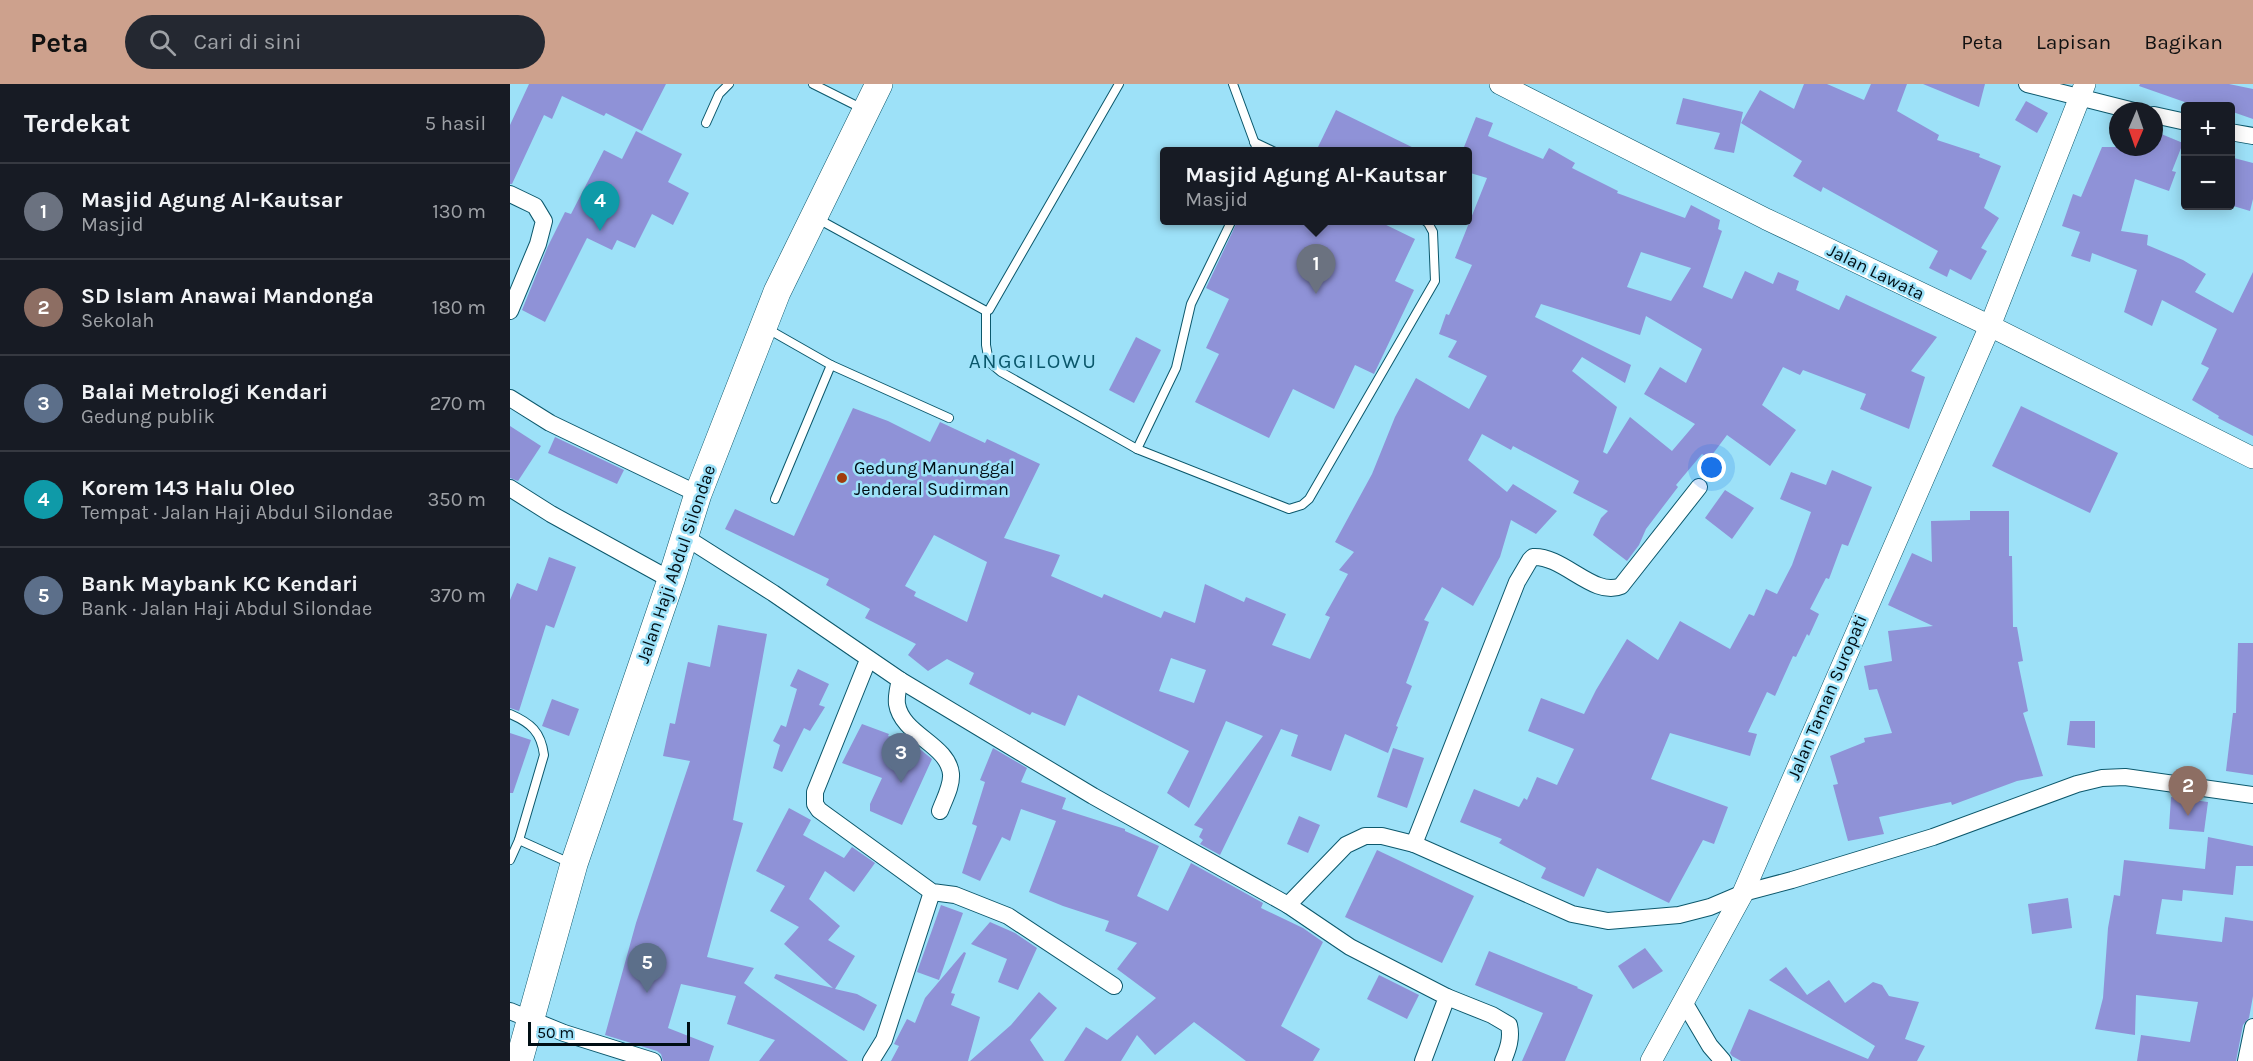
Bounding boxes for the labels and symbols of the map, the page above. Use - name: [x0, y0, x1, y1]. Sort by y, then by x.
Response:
- north arrow: [2109, 102, 2163, 156]
- pin: 4: [580, 182, 620, 231]
- street label: Jalan Lawata: [1824, 239, 1928, 305]
- pin: 1: [1296, 244, 1336, 294]
- district label: ANGGILOWU: [969, 349, 1097, 373]
- your location: [1697, 453, 1726, 482]
- place label: Gedung Manunggal Jenderal Sudirman: [854, 457, 1015, 500]
- street label: Jalan Haji Abdul Silondae: [632, 462, 720, 666]
- marker: Gedung Manunggal Jenderal Sudirman: [835, 471, 849, 485]
- street label: Jalan Taman Suropati: [1782, 611, 1872, 783]
- pin: 3: [882, 734, 920, 783]
- pin: 2: [2168, 766, 2208, 816]
- pin: 5: [628, 944, 666, 993]
- scale bar: [528, 1019, 690, 1046]

